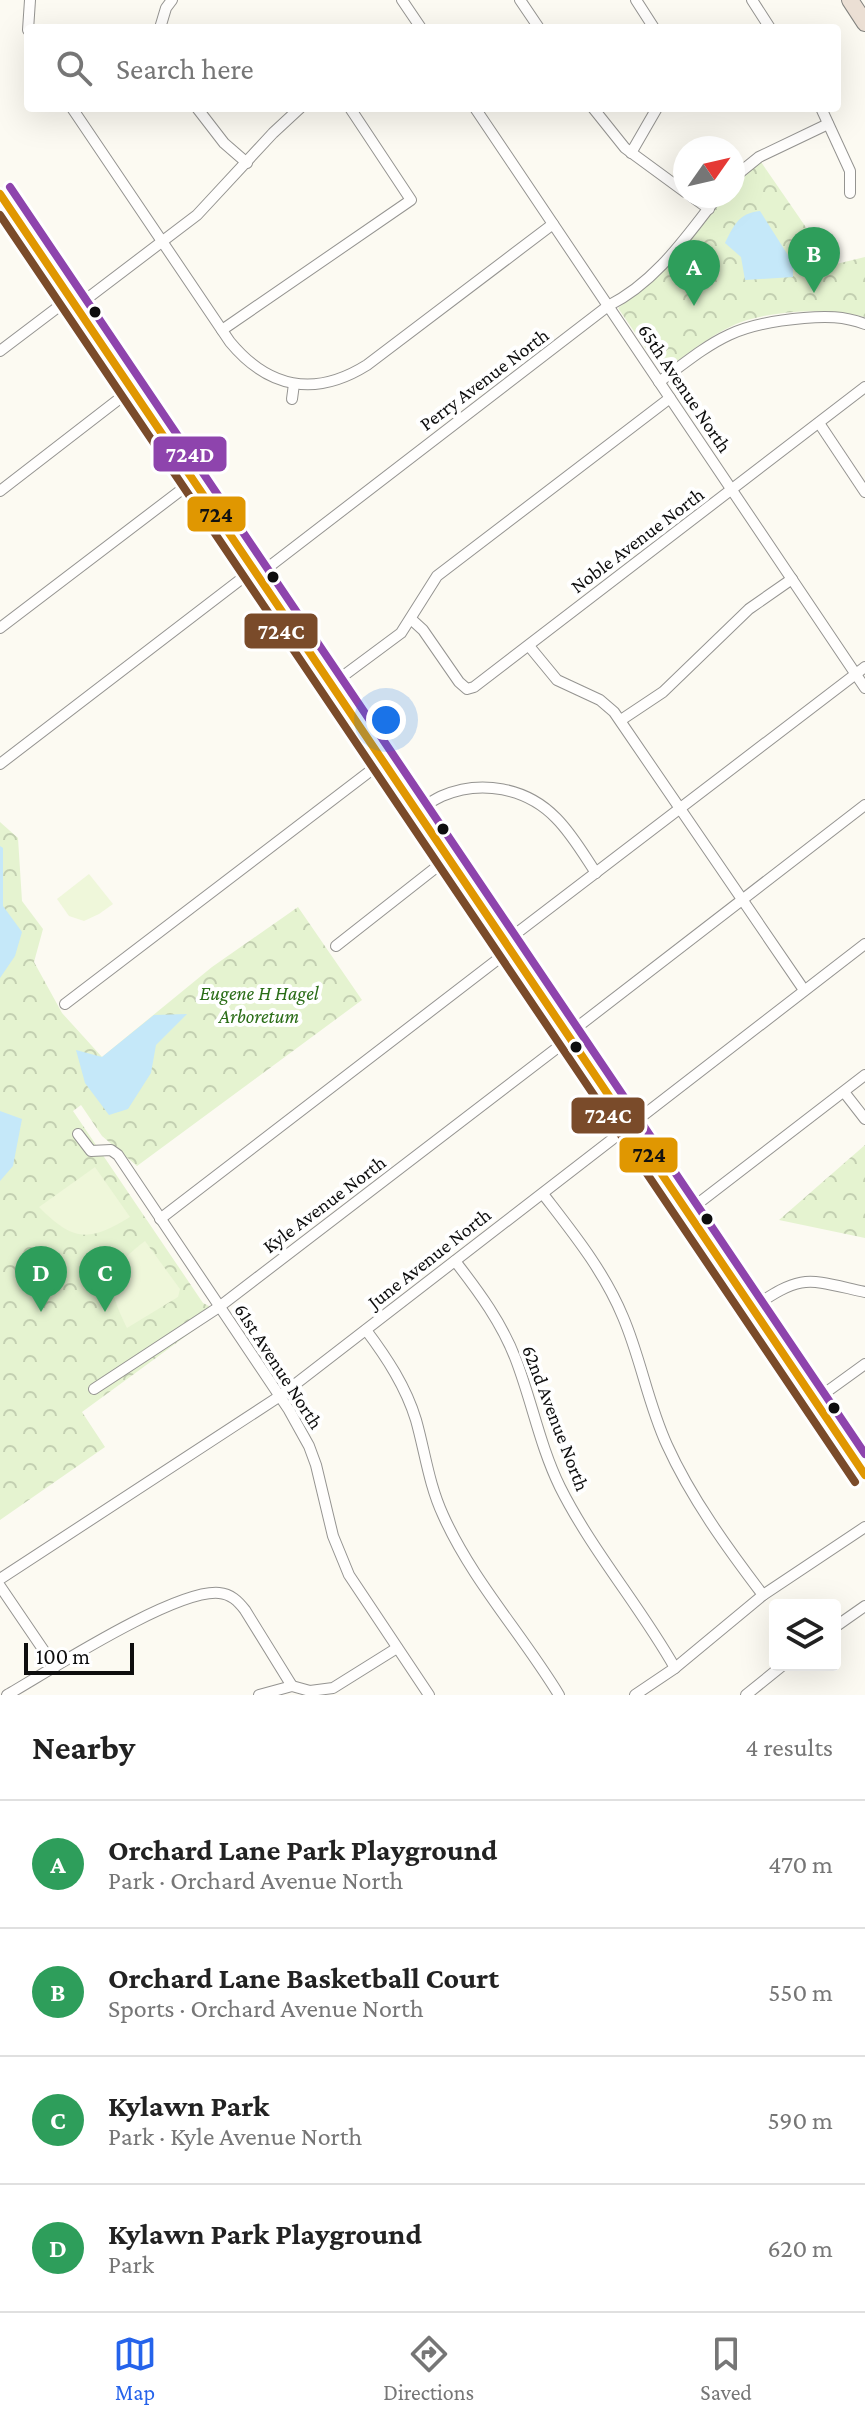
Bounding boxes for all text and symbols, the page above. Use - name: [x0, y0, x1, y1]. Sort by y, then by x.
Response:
- search box: [24, 24, 841, 112]
- icon: search: [52, 46, 96, 90]
- text: Search here: [116, 52, 254, 85]
- north arrow: [673, 136, 745, 208]
- pin: B: [788, 227, 840, 293]
- pin: A: [668, 240, 720, 306]
- unlabelled marker: [87, 304, 103, 320]
- street label: 65th Avenue North: [634, 320, 736, 457]
- street label: Perry Avenue North: [415, 323, 554, 435]
- line badge: 724D: [152, 435, 228, 473]
- text: 724D: [166, 442, 214, 467]
- street label: Noble Avenue North: [566, 483, 708, 597]
- line badge: 724: [186, 495, 247, 533]
- text: 724: [199, 502, 233, 527]
- unlabelled marker: [265, 569, 281, 585]
- line badge: 724C: [243, 612, 319, 650]
- text: 724C: [257, 619, 305, 644]
- your location: [366, 700, 406, 740]
- unlabelled marker: [435, 821, 451, 837]
- park label: Eugene H Hagel Arboretum: [199, 982, 320, 1027]
- unlabelled marker: [568, 1039, 584, 1055]
- line badge: 724C: [570, 1096, 646, 1135]
- text: 724C: [584, 1103, 632, 1128]
- line badge: 724: [618, 1136, 679, 1174]
- text: 724: [632, 1142, 666, 1167]
- street label: Kyle Avenue North: [258, 1151, 390, 1258]
- street label: June Avenue North: [362, 1203, 496, 1315]
- unlabelled marker: [699, 1211, 715, 1227]
- pin: D: [15, 1246, 67, 1312]
- pin: C: [79, 1246, 131, 1312]
- street label: 61st Avenue North: [230, 1299, 328, 1433]
- street label: 62nd Avenue North: [518, 1342, 594, 1494]
- unlabelled marker: [826, 1400, 842, 1416]
- map controls: [769, 1599, 841, 1671]
- button: layers: [769, 1599, 841, 1671]
- scale bar: [24, 1639, 134, 1675]
- text: 100 m: [36, 1644, 90, 1669]
- text: Nearby: [32, 1729, 135, 1766]
- text: 4 results: [745, 1733, 833, 1762]
- text: Orchard Lane Park Playground: [108, 1833, 498, 1866]
- text: A: [50, 1850, 66, 1879]
- text: 470 m: [768, 1850, 833, 1879]
- text: Park · Orchard Avenue North: [108, 1866, 403, 1895]
- text: Orchard Lane Basketball Court: [108, 1961, 499, 1994]
- text: B: [50, 1978, 66, 2007]
- text: 550 m: [768, 1978, 833, 2007]
- text: Sports · Orchard Avenue North: [108, 1994, 424, 2023]
- text: Kylawn Park: [108, 2089, 269, 2122]
- text: C: [50, 2106, 66, 2135]
- text: 590 m: [767, 2106, 833, 2135]
- text: Park · Kyle Avenue North: [108, 2122, 362, 2151]
- text: Kylawn Park Playground: [108, 2217, 422, 2250]
- text: D: [49, 2234, 67, 2263]
- text: 620 m: [767, 2234, 833, 2263]
- text: Park: [108, 2250, 154, 2279]
- tab: Map: [113, 2332, 157, 2405]
- tab: Directions: [383, 2332, 474, 2405]
- tab: Saved: [700, 2332, 752, 2405]

